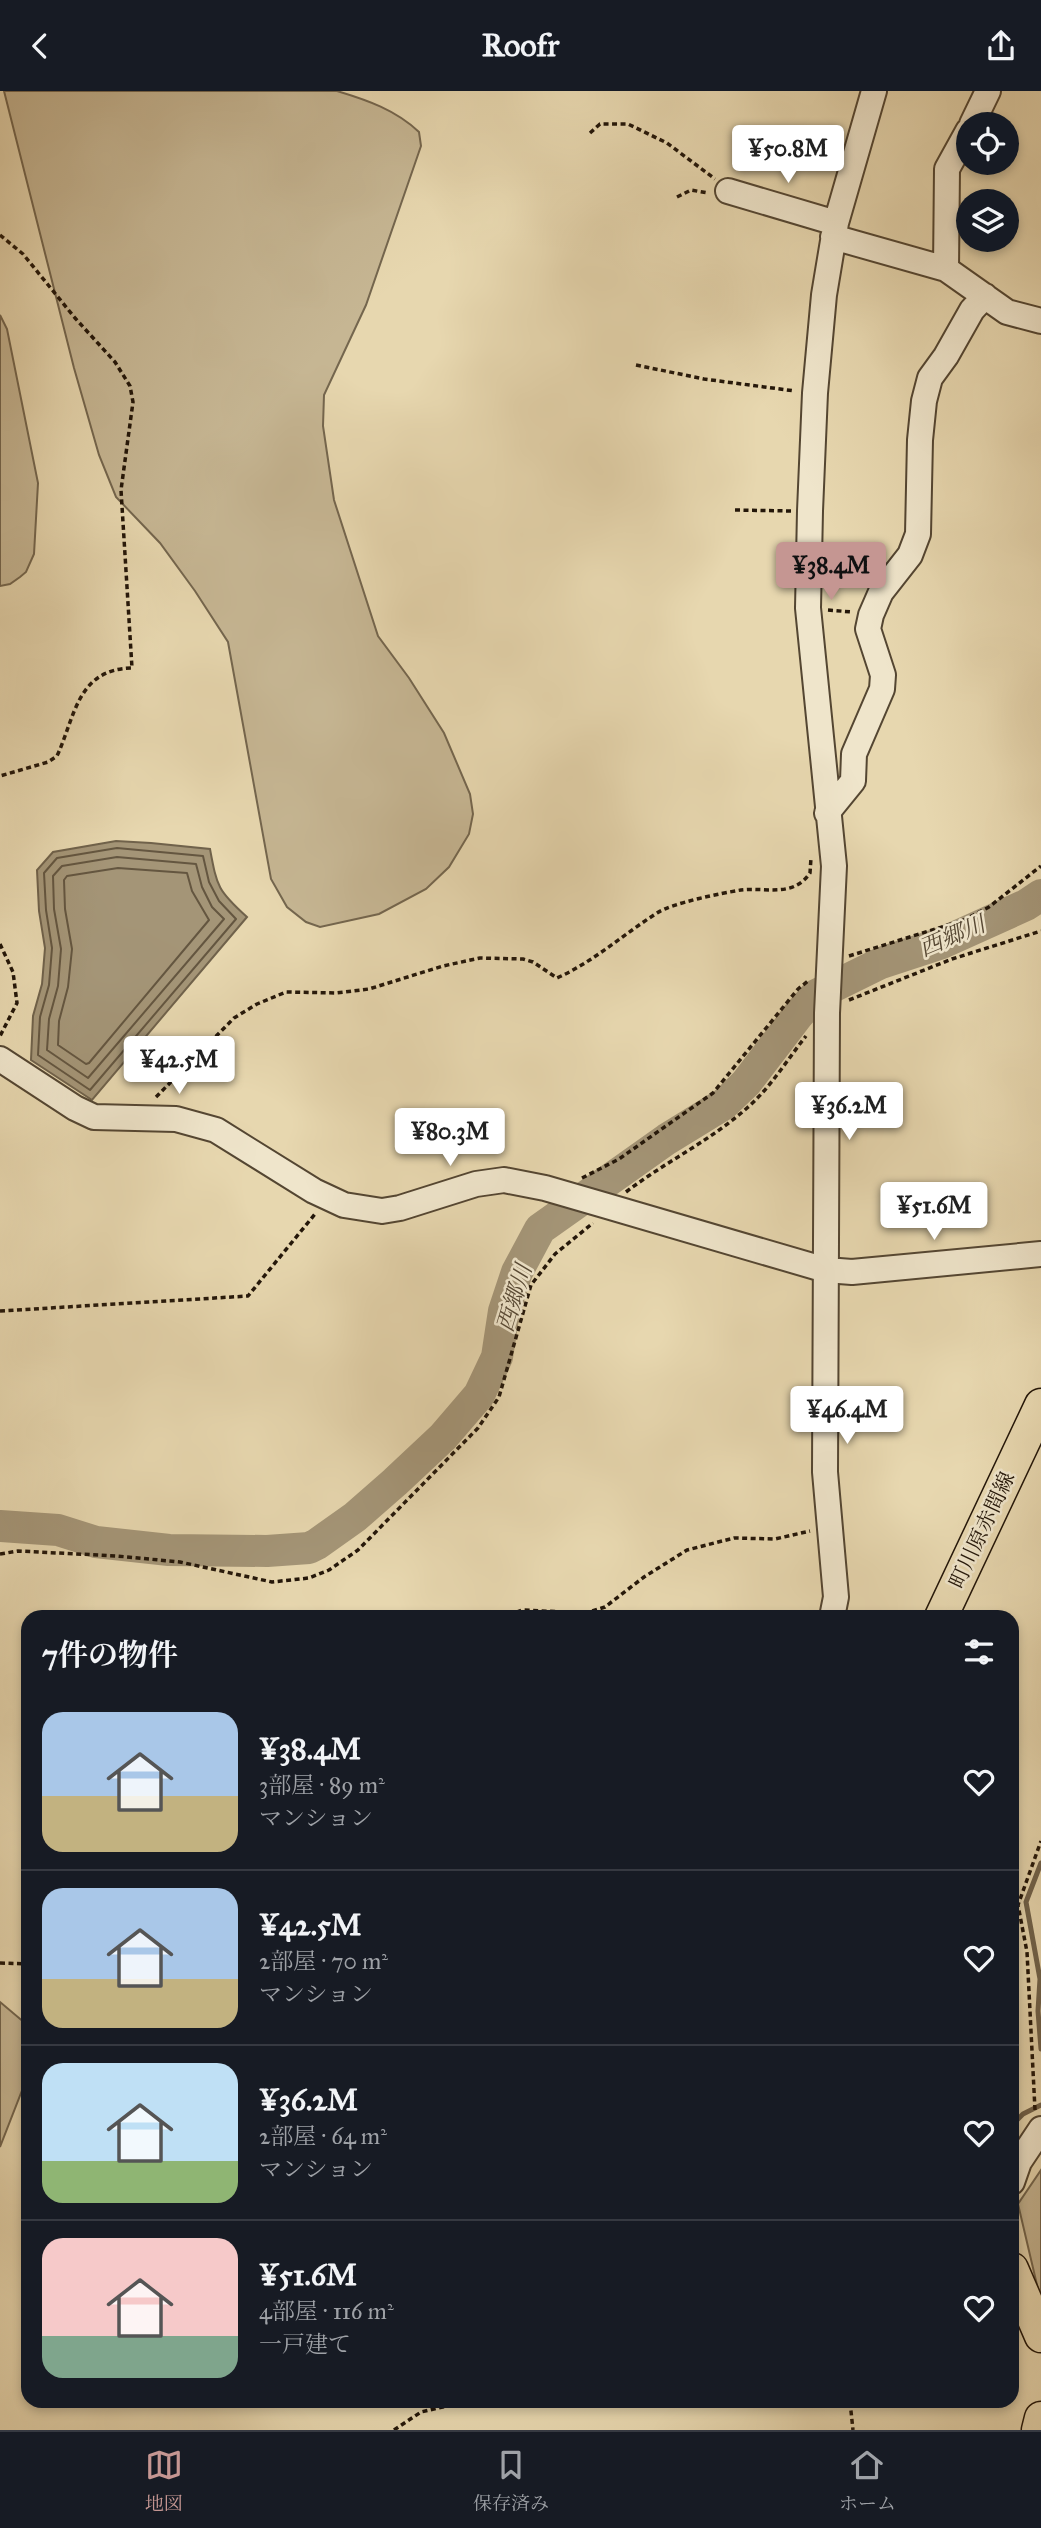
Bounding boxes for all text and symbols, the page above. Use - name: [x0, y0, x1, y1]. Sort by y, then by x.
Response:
- text: Roofr: [482, 26, 559, 65]
- icon: back: [21, 27, 59, 65]
- icon: share: [982, 27, 1020, 65]
- map controls: [956, 112, 1019, 252]
- button: locate: [956, 112, 1019, 175]
- pin: ¥50.8M: [731, 125, 845, 185]
- text: ¥50.8M: [748, 134, 828, 162]
- button: layers: [956, 189, 1019, 252]
- pin: ¥38.4M: [774, 543, 888, 602]
- text: ¥38.4M: [792, 551, 870, 579]
- water label: 西郷川: [915, 908, 992, 962]
- pin: ¥42.5M: [122, 1037, 236, 1096]
- text: ¥42.5M: [140, 1045, 218, 1073]
- pin: ¥36.2M: [792, 1083, 906, 1142]
- text: ¥36.2M: [811, 1091, 887, 1119]
- pin: ¥80.3M: [393, 1109, 507, 1168]
- text: ¥80.3M: [411, 1117, 489, 1145]
- pin: ¥51.6M: [877, 1183, 991, 1242]
- text: ¥51.6M: [896, 1191, 972, 1219]
- water label: 西郷川: [491, 1258, 538, 1335]
- pin: ¥46.4M: [790, 1387, 904, 1446]
- text: ¥46.4M: [806, 1395, 888, 1423]
- street label: 町川原赤間線: [944, 1467, 1020, 1593]
- icon: filters: [960, 1633, 998, 1671]
- text: 7件の物件: [42, 1637, 178, 1673]
- text: ¥38.4M: [259, 1731, 361, 1767]
- icon: home: [98, 1740, 182, 1824]
- icon: heart: [960, 1763, 998, 1801]
- text: 3部屋 · 89 m²: [259, 1771, 385, 1799]
- text: マンション: [259, 1804, 373, 1832]
- text: ¥42.5M: [259, 1907, 362, 1943]
- icon: home: [98, 1916, 182, 2000]
- icon: heart: [960, 1939, 998, 1977]
- text: 2部屋 · 70 m²: [259, 1947, 388, 1975]
- text: マンション: [259, 1980, 373, 2008]
- text: ¥36.2M: [259, 2082, 358, 2118]
- icon: home: [98, 2091, 182, 2175]
- icon: heart: [960, 2114, 998, 2152]
- text: 2部屋 · 64 m²: [259, 2122, 387, 2150]
- text: マンション: [259, 2155, 373, 2183]
- text: ¥51.6M: [259, 2257, 357, 2293]
- icon: home: [98, 2266, 182, 2350]
- icon: heart: [960, 2289, 998, 2327]
- text: 4部屋 · 116 m²: [259, 2297, 394, 2325]
- text: 一戸建て: [259, 2330, 351, 2358]
- tab: 地図: [145, 2446, 183, 2515]
- tab: 保存済み: [473, 2446, 549, 2515]
- tab: ホーム: [839, 2446, 896, 2515]

